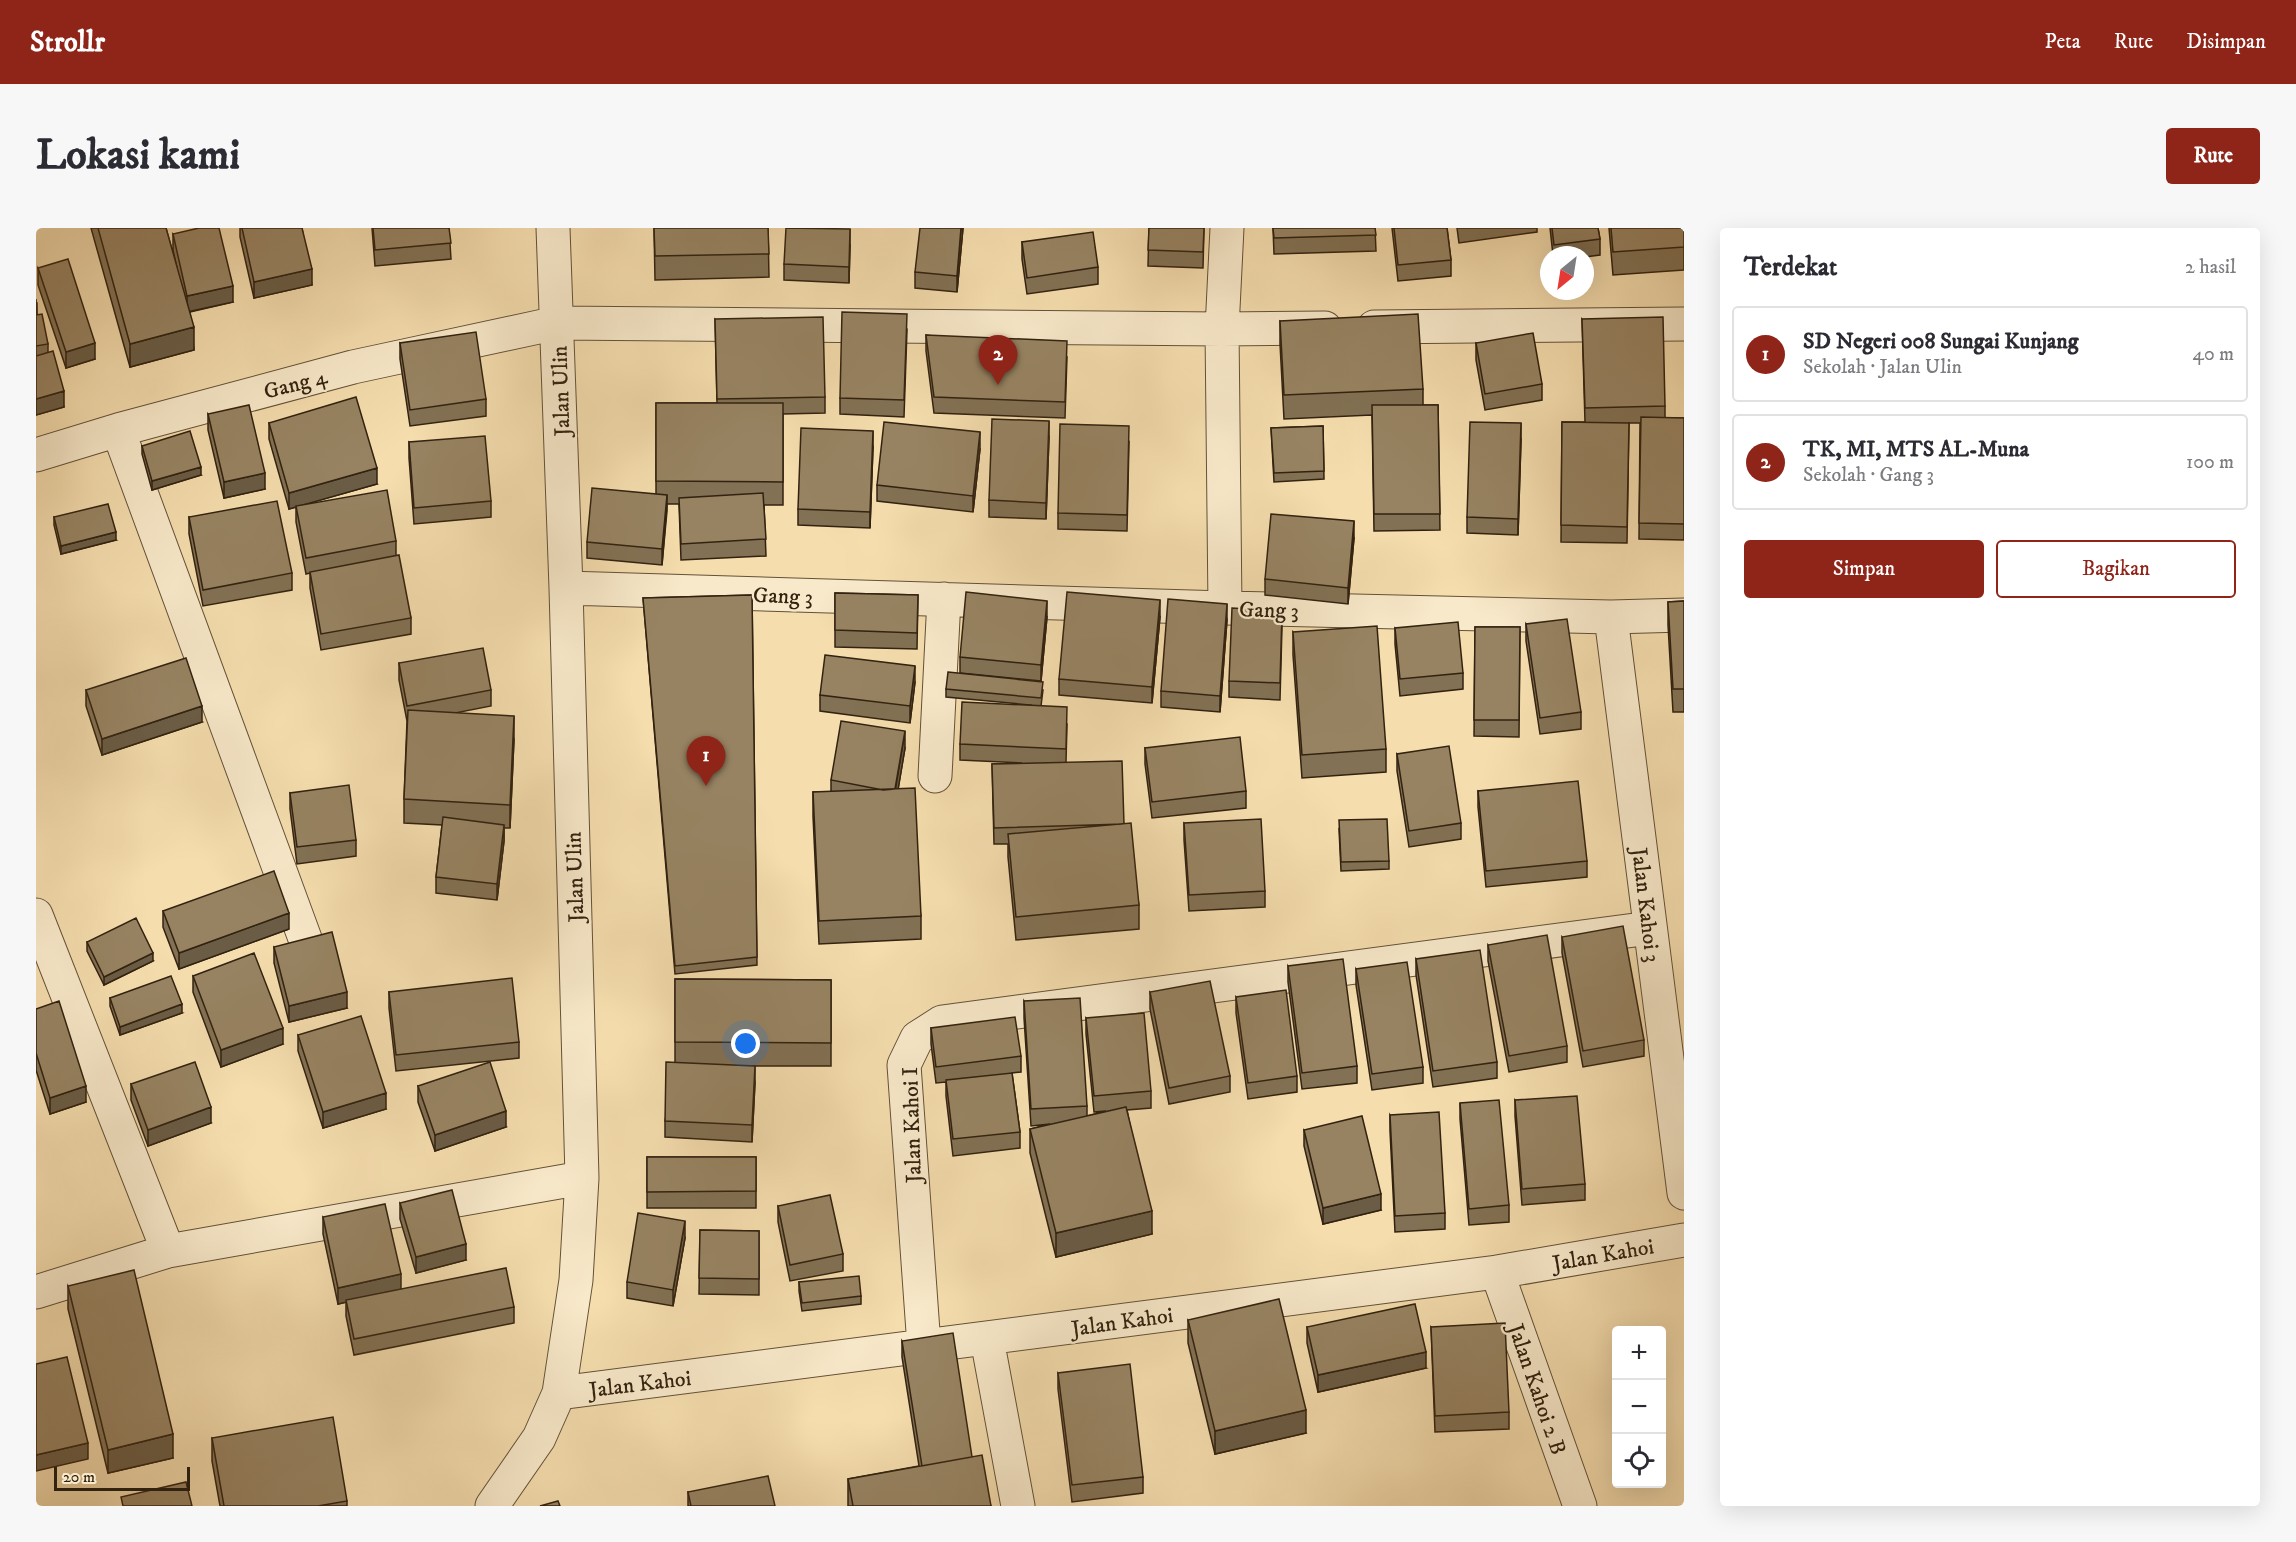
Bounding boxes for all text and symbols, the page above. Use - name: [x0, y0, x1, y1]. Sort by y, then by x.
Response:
- text: Strollr: [30, 25, 105, 60]
- text: Peta: [2045, 29, 2081, 55]
- text: Rute: [2114, 29, 2153, 55]
- text: Disimpan: [2186, 29, 2266, 55]
- button: Rute: [2166, 128, 2260, 184]
- text: Lokasi kami: [36, 130, 240, 182]
- north arrow: [1540, 246, 1594, 300]
- text: Terdekat: [1744, 251, 1837, 284]
- text: 2 hasil: [2185, 255, 2236, 280]
- text: SD Negeri 008 Sungai Kunjang: [1803, 328, 2079, 355]
- pin: 2: [978, 336, 1018, 385]
- text: 1: [1762, 342, 1769, 367]
- text: 40 m: [2192, 342, 2234, 367]
- street label: Jalan Ulin: [546, 345, 577, 439]
- text: Sekolah · Jalan Ulin: [1803, 355, 1962, 380]
- street label: Gang 4: [261, 363, 331, 406]
- text: TK, MI, MTS AL-Muna: [1803, 436, 2029, 463]
- text: 2: [1761, 450, 1770, 475]
- text: 100 m: [2186, 450, 2234, 475]
- text: Sekolah · Gang 3: [1803, 463, 1934, 488]
- button: Simpan: [1744, 540, 1984, 598]
- button: Bagikan: [1996, 540, 2236, 598]
- street label: Gang 3: [753, 582, 813, 611]
- street label: Gang 3: [1239, 596, 1299, 625]
- pin: 1: [686, 736, 726, 786]
- street label: Jalan Ulin: [560, 831, 591, 925]
- street label: Jalan Kahoi 3: [1625, 844, 1666, 964]
- your location: [731, 1029, 760, 1058]
- street label: Jalan Kahoi I: [897, 1066, 928, 1186]
- street label: Jalan Kahoi: [1548, 1233, 1656, 1278]
- street label: Jalan Kahoi: [1068, 1302, 1175, 1343]
- street label: Jalan Kahoi 2 B: [1501, 1319, 1572, 1458]
- map controls: [1612, 1326, 1666, 1488]
- button: +: [1612, 1326, 1666, 1380]
- street label: Jalan Kahoi: [586, 1365, 693, 1404]
- button: −: [1612, 1380, 1666, 1434]
- button: locate: [1612, 1434, 1666, 1488]
- scale bar: [54, 1464, 190, 1492]
- text: 20 m: [63, 1467, 95, 1487]

